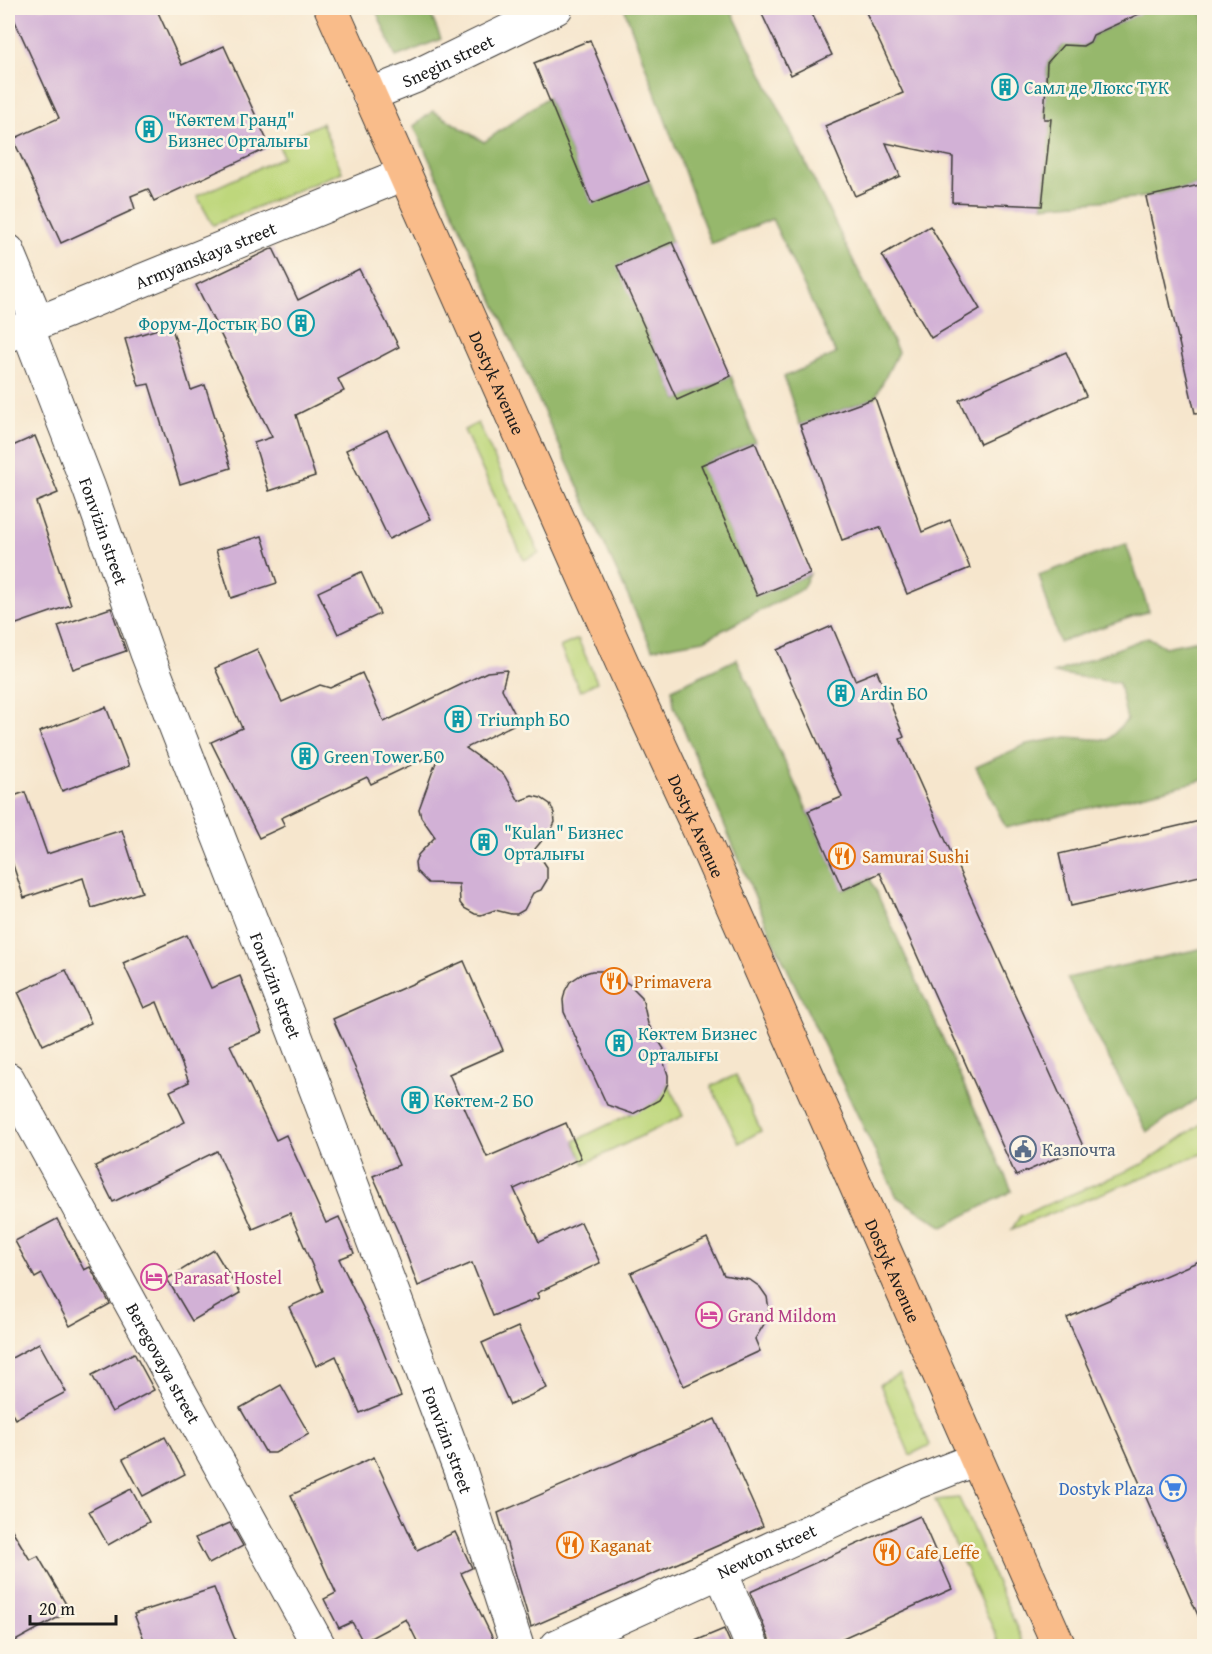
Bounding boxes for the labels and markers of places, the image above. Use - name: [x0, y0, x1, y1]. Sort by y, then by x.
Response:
- building icon: Самл де Люкс ТҮК: [990, 72, 1020, 102]
- place label: Самл де Люкс ТҮК: [1024, 74, 1169, 101]
- place label: "Көктем Гранд" Бизнес Орталығы: [168, 106, 309, 154]
- building icon: "Көктем Гранд" Бизнес Орталығы: [134, 114, 164, 144]
- building icon: Форум-Достық БО: [286, 308, 316, 338]
- place label: Форум-Достық БО: [139, 310, 282, 337]
- building icon: Ardin БО: [826, 678, 856, 708]
- place label: Ardin БО: [860, 680, 928, 707]
- building icon: Triumph БО: [443, 704, 473, 734]
- place label: Triumph БО: [478, 706, 570, 733]
- building icon: Green Tower БО: [290, 741, 320, 771]
- place label: Green Tower БО: [324, 743, 444, 770]
- place label: "Kulan" Бизнес Орталығы: [504, 819, 623, 867]
- building icon: "Kulan" Бизнес Орталығы: [469, 827, 499, 857]
- restaurant icon: Samurai Sushi: [827, 841, 857, 871]
- place label: Samurai Sushi: [862, 843, 969, 870]
- restaurant icon: Primavera: [599, 966, 629, 996]
- place label: Primavera: [634, 968, 712, 995]
- place label: Көктем Бизнес Орталығы: [638, 1020, 757, 1068]
- building icon: Көктем Бизнес Орталығы: [604, 1028, 634, 1058]
- building icon: Көктем-2 БО: [400, 1085, 430, 1115]
- place label: Көктем-2 БО: [434, 1087, 534, 1114]
- public building icon: Казпочта: [1008, 1134, 1038, 1164]
- place label: Казпочта: [1042, 1136, 1116, 1163]
- hotel icon: Parasat Hostel: [139, 1262, 169, 1292]
- place label: Parasat Hostel: [174, 1264, 282, 1291]
- hotel icon: Grand Mildom: [694, 1300, 724, 1330]
- place label: Grand Mildom: [728, 1302, 837, 1329]
- supermarket icon: Dostyk Plaza: [1158, 1473, 1188, 1503]
- place label: Dostyk Plaza: [1059, 1475, 1154, 1502]
- restaurant icon: Kaganat: [555, 1530, 585, 1560]
- place label: Kaganat: [590, 1532, 652, 1559]
- restaurant icon: Cafe Leffe: [872, 1537, 902, 1567]
- place label: Cafe Leffe: [906, 1539, 980, 1566]

